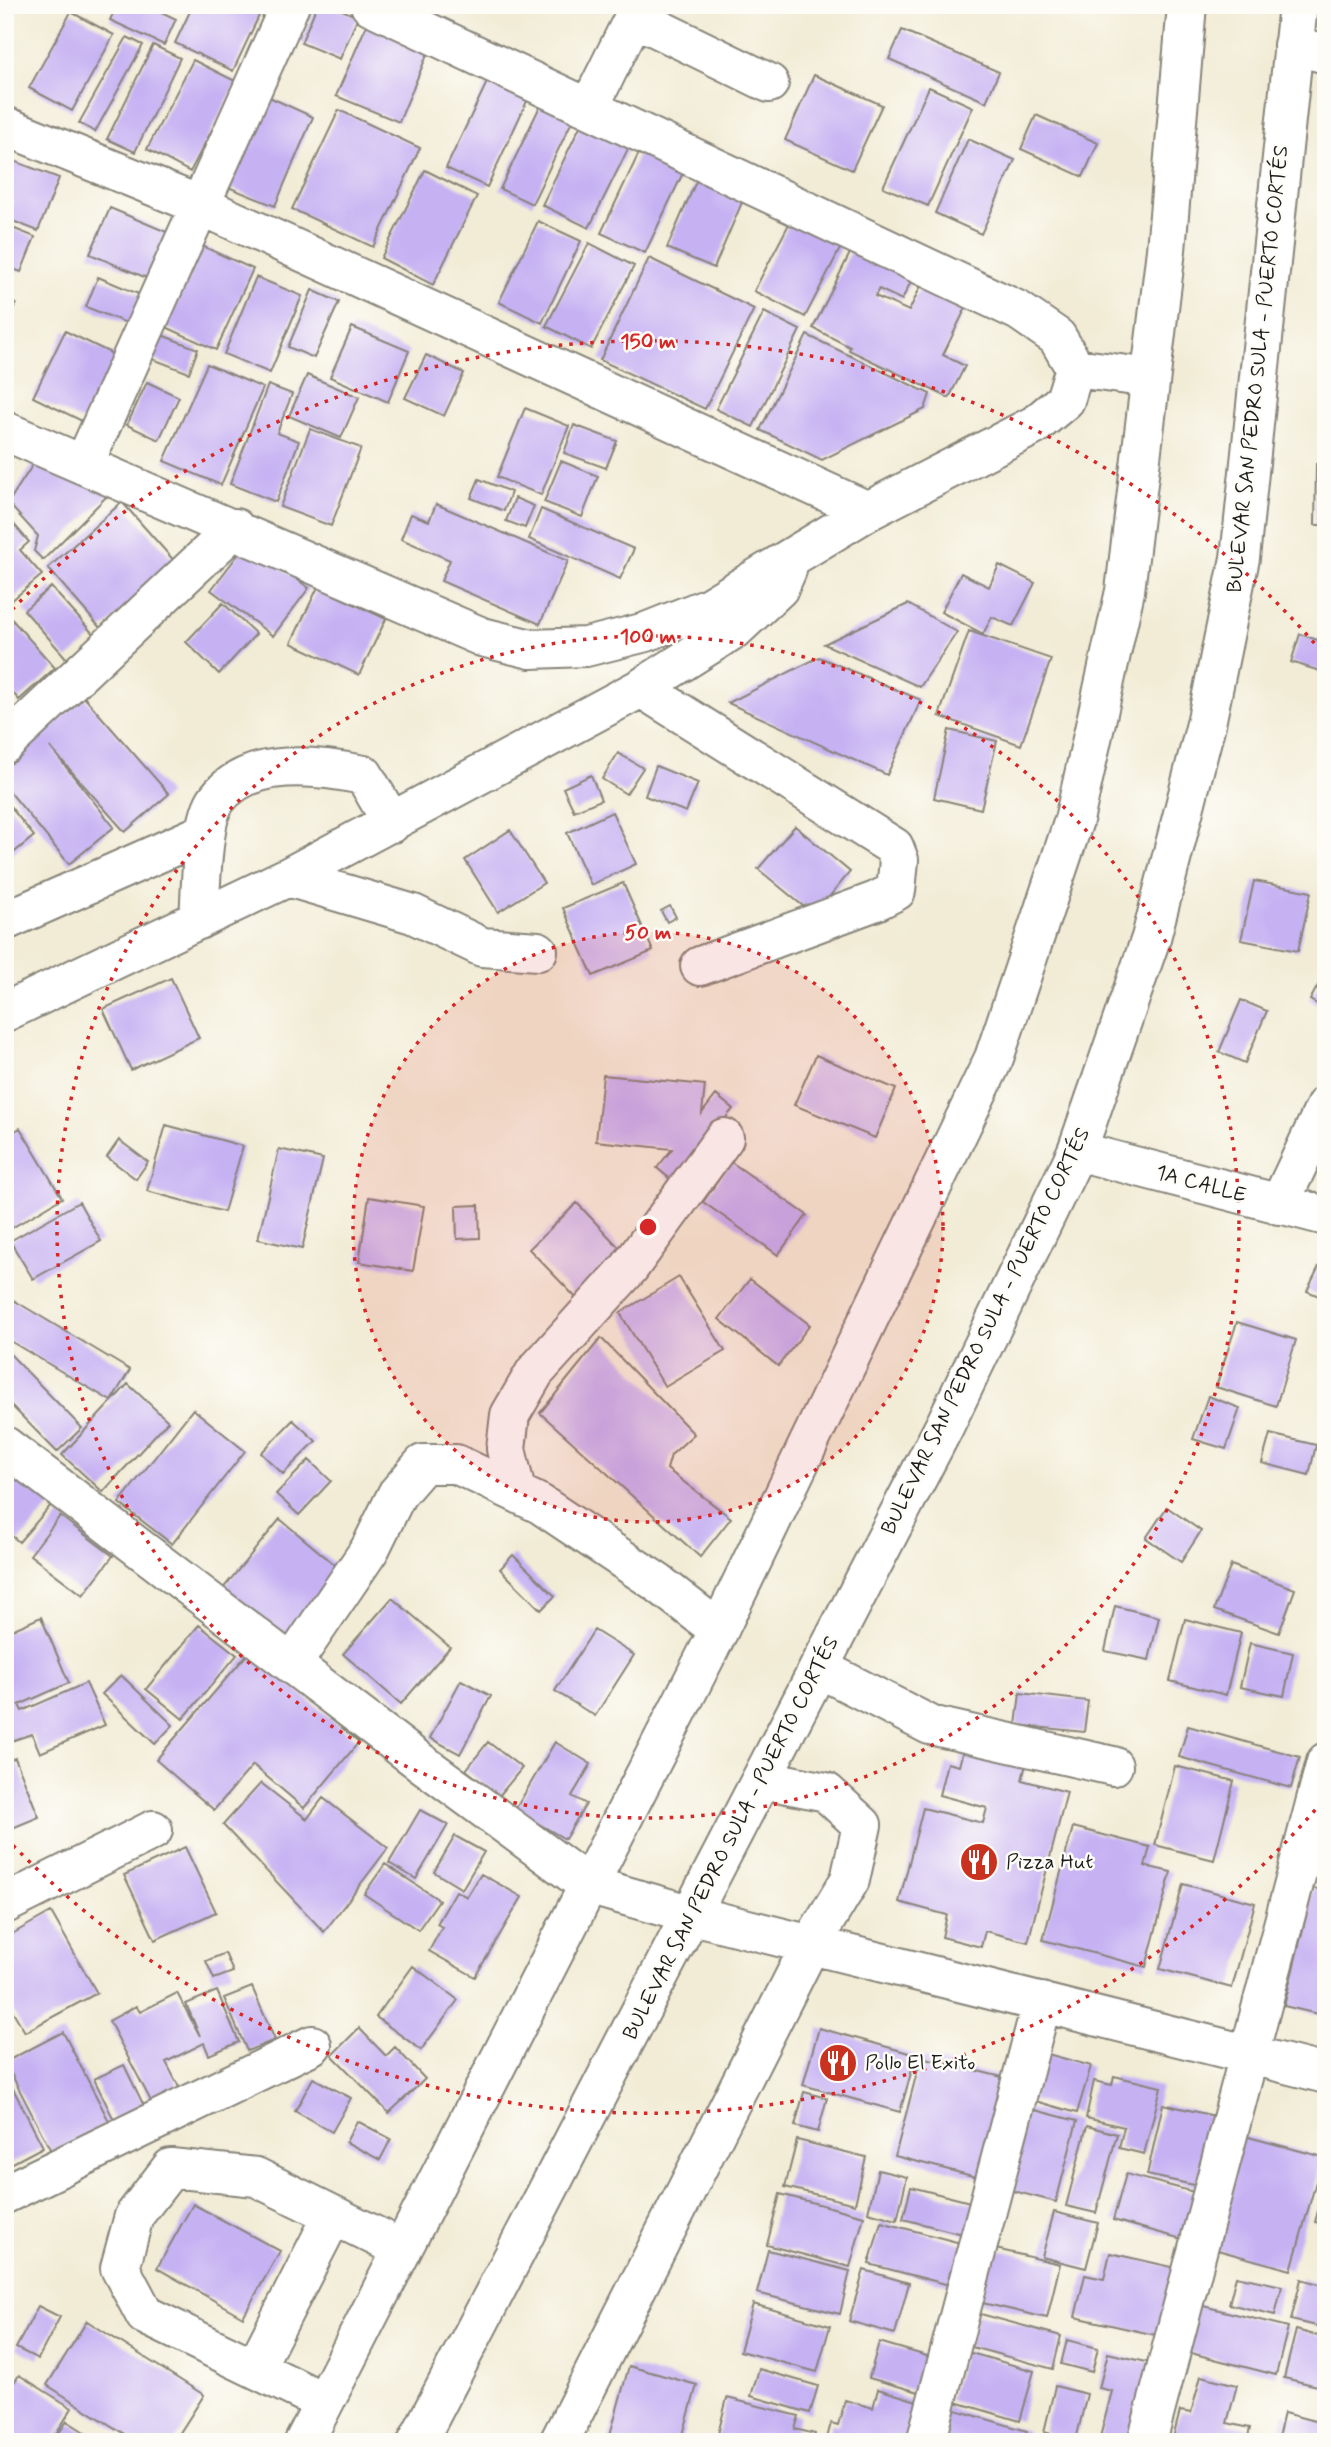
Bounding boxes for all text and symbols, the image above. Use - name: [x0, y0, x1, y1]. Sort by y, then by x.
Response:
- street label: BULEVAR SAN PEDRO SULA - PUERTO CORTÉS: [1221, 144, 1295, 594]
- text: 150 m: [620, 328, 676, 356]
- text: 100 m: [620, 623, 676, 651]
- text: 50 m: [625, 919, 672, 947]
- street label: BULEVAR SAN PEDRO SULA - PUERTO CORTÉS: [875, 1123, 1097, 1539]
- street label: 1A CALLE: [1153, 1159, 1249, 1209]
- centre of rings: [636, 1215, 660, 1239]
- street label: BULEVAR SAN PEDRO SULA - PUERTO CORTÉS: [616, 1631, 846, 2045]
- restaurant icon: Pizza Hut: [958, 1841, 1000, 1883]
- place label: Pizza Hut: [1006, 1848, 1093, 1876]
- restaurant icon: Pollo El Exito: [817, 2042, 859, 2084]
- place label: Pollo El Exito: [865, 2049, 975, 2077]

